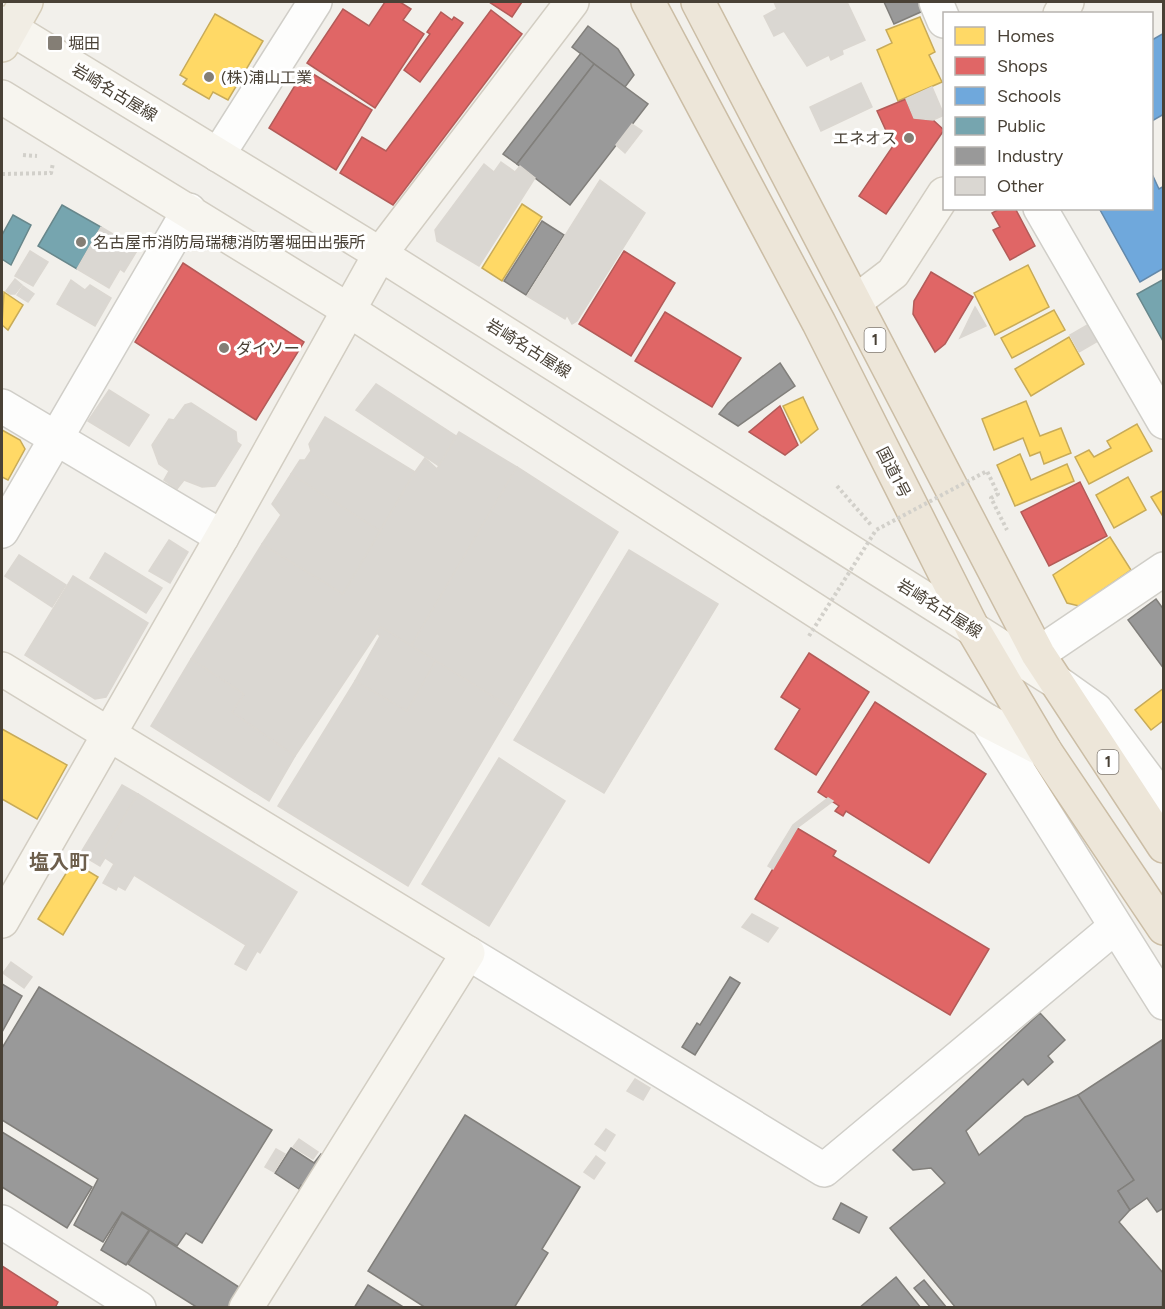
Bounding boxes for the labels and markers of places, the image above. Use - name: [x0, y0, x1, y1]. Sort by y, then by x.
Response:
- marker: 堀田: [46, 34, 64, 52]
- place label: 堀田: [68, 34, 100, 53]
- place label: (株)浦山工業: [221, 68, 312, 87]
- marker: (株)浦山工業: [202, 70, 216, 84]
- place label: エネオス: [833, 129, 897, 148]
- marker: エネオス: [902, 131, 916, 145]
- place label: 名古屋市消防局瑞穂消防署堀田出張所: [93, 233, 365, 252]
- marker: 名古屋市消防局瑞穂消防署堀田出張所: [74, 235, 88, 249]
- place label: ダイソー: [236, 339, 300, 358]
- marker: ダイソー: [217, 341, 231, 355]

